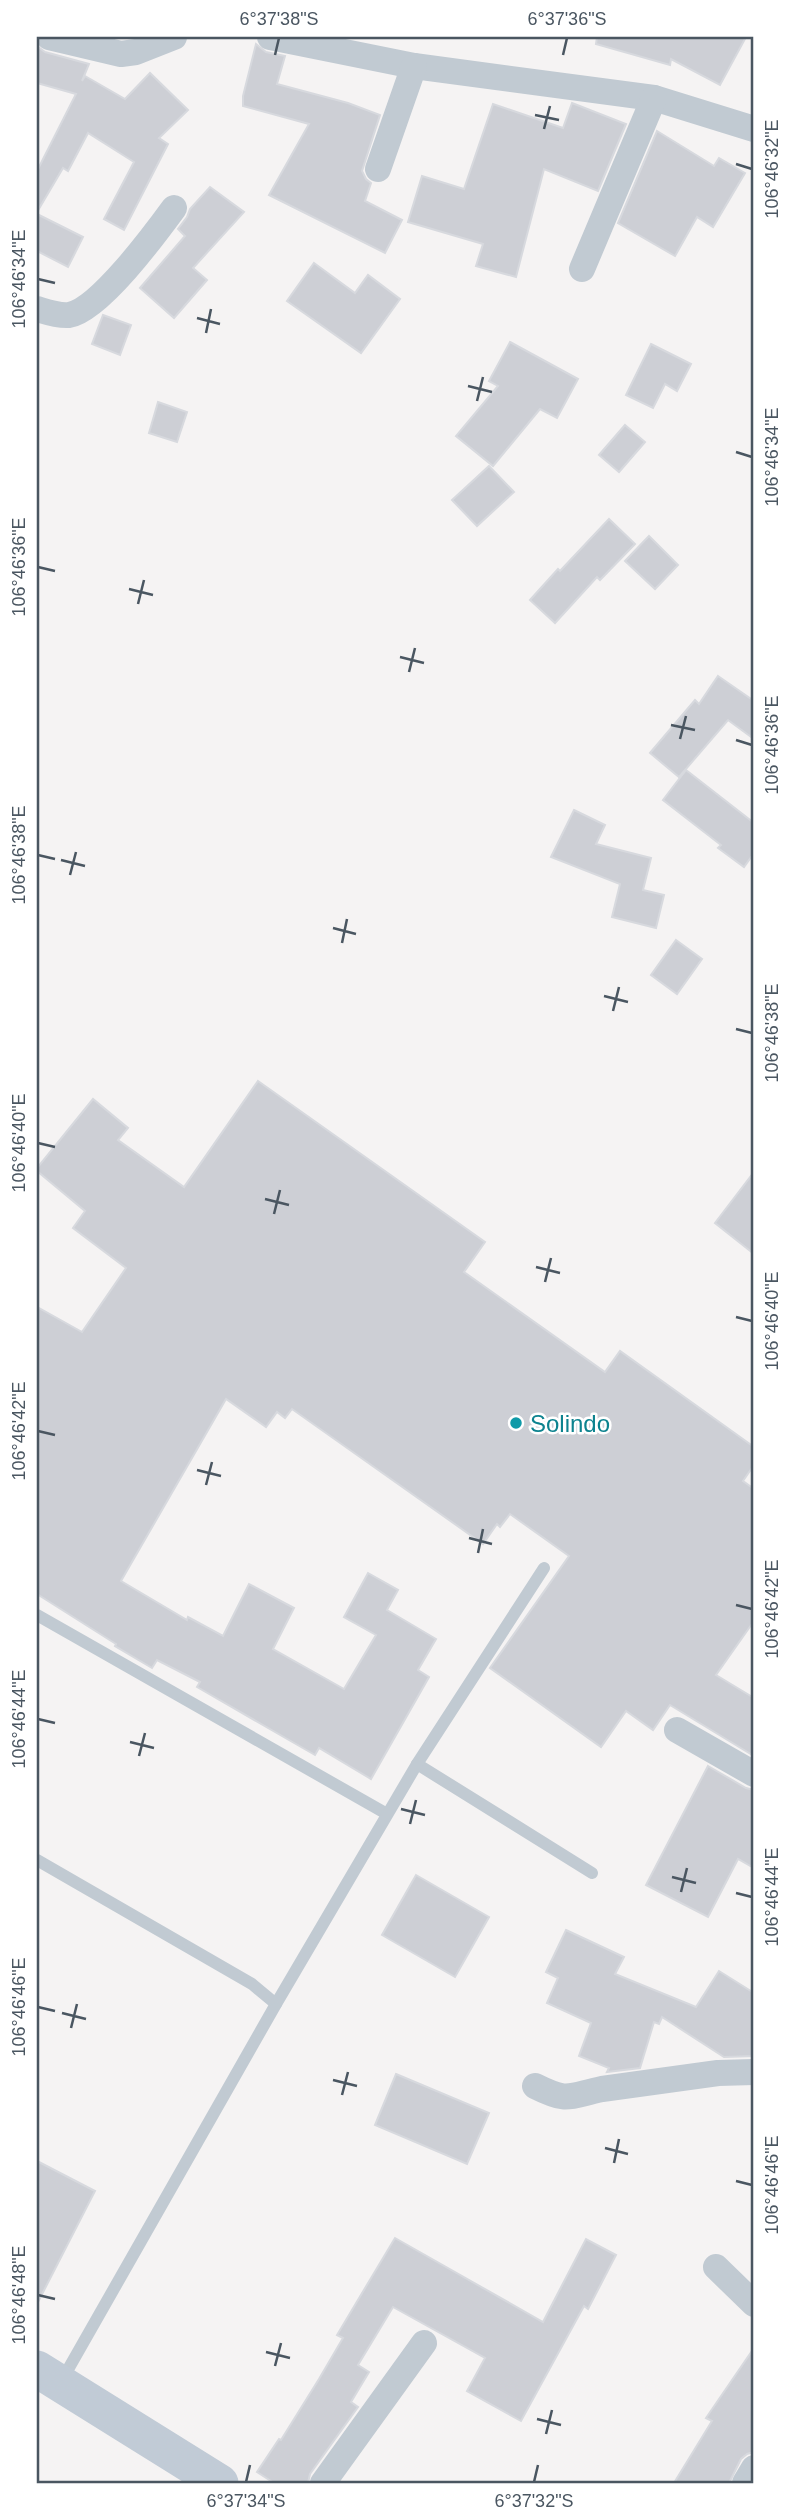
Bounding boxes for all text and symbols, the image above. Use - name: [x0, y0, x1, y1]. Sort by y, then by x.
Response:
- text: 6°37'38"S: [239, 9, 319, 29]
- text: 6°37'36"S: [527, 9, 607, 29]
- text: 106°46'32"E: [762, 119, 782, 219]
- text: 106°46'34"E: [9, 229, 29, 329]
- text: 106°46'34"E: [762, 407, 782, 507]
- text: 106°46'36"E: [9, 517, 29, 617]
- text: 106°46'36"E: [762, 695, 782, 795]
- text: 106°46'38"E: [9, 805, 29, 905]
- text: 106°46'38"E: [762, 983, 782, 1083]
- text: 106°46'40"E: [9, 1093, 29, 1193]
- text: 106°46'40"E: [762, 1271, 782, 1371]
- text: 106°46'42"E: [9, 1381, 29, 1481]
- place label: Solindo: [530, 1410, 610, 1437]
- marker: Solindo: [508, 1415, 524, 1431]
- text: 106°46'42"E: [762, 1559, 782, 1659]
- text: 106°46'44"E: [9, 1669, 29, 1769]
- text: 106°46'44"E: [762, 1847, 782, 1947]
- text: 106°46'46"E: [9, 1957, 29, 2057]
- text: 106°46'46"E: [762, 2135, 782, 2235]
- text: 106°46'48"E: [9, 2245, 29, 2345]
- text: 6°37'34"S: [206, 2491, 286, 2511]
- text: 6°37'32"S: [494, 2491, 574, 2511]

